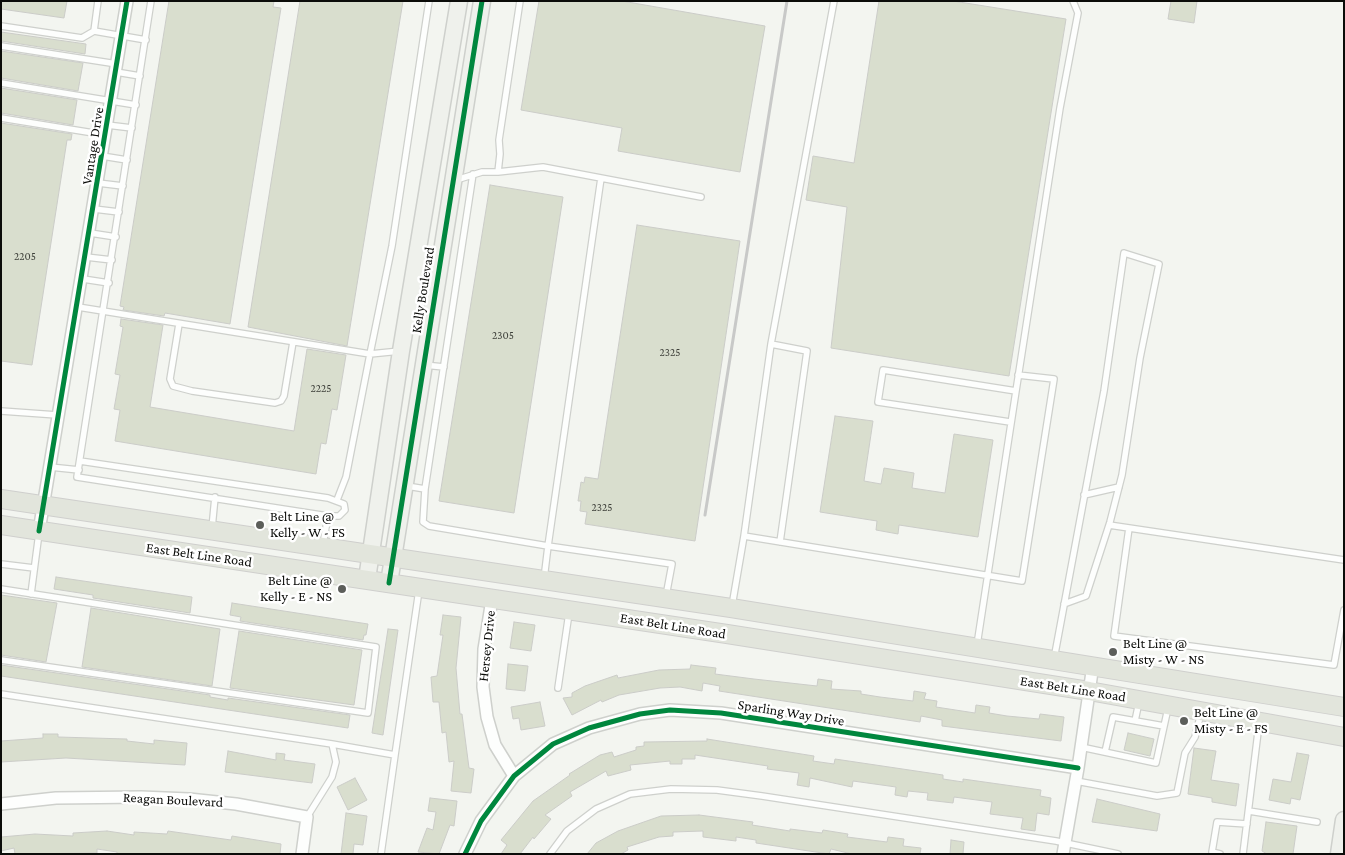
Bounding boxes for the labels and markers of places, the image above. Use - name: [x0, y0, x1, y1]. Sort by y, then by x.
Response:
- place label: Belt Line @ Kelly - W - FS: [270, 509, 345, 542]
- marker: Belt Line @ Kelly - W - FS: [254, 519, 266, 531]
- place label: Belt Line @ Kelly - E - NS: [260, 573, 332, 606]
- marker: Belt Line @ Kelly - E - NS: [336, 583, 348, 595]
- place label: Belt Line @ Misty - W - NS: [1123, 636, 1204, 669]
- marker: Belt Line @ Misty - W - NS: [1107, 646, 1119, 658]
- place label: Belt Line @ Misty - E - FS: [1194, 705, 1268, 738]
- marker: Belt Line @ Misty - E - FS: [1178, 715, 1190, 727]

